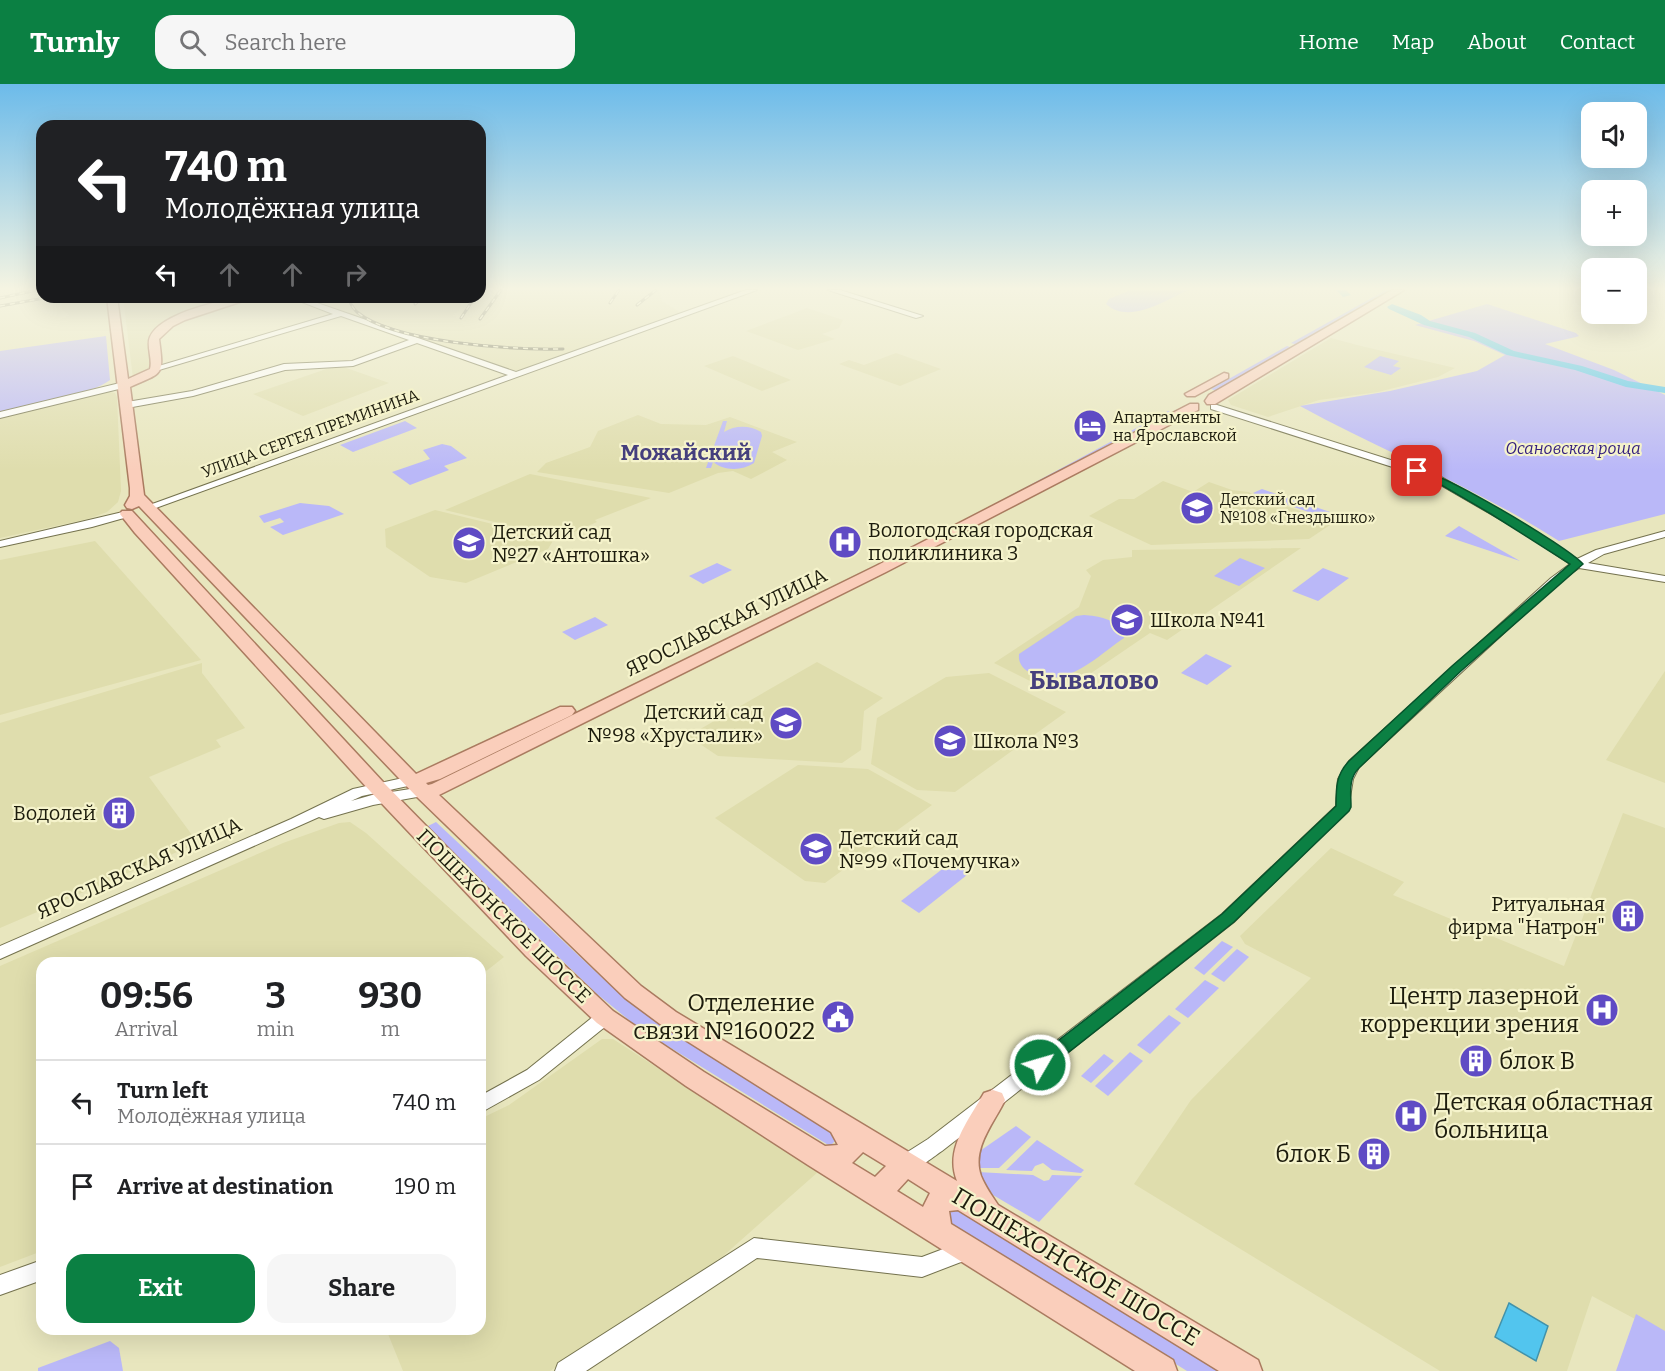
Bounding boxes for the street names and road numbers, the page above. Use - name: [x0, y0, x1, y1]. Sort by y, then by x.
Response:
- street label: УЛИЦА СЕРГЕЯ ПРЕМИНИНА: [199, 385, 422, 482]
- street label: ЯРОСЛАВСКАЯ УЛИЦА: [621, 562, 831, 681]
- street label: ЯРОСЛАВСКАЯ УЛИЦА: [33, 812, 246, 924]
- street label: ПОШЕХОНСКОЕ ШОССЕ: [412, 824, 596, 1008]
- street label: ПОШЕХОНСКОЕ ШОССЕ: [947, 1182, 1205, 1352]

